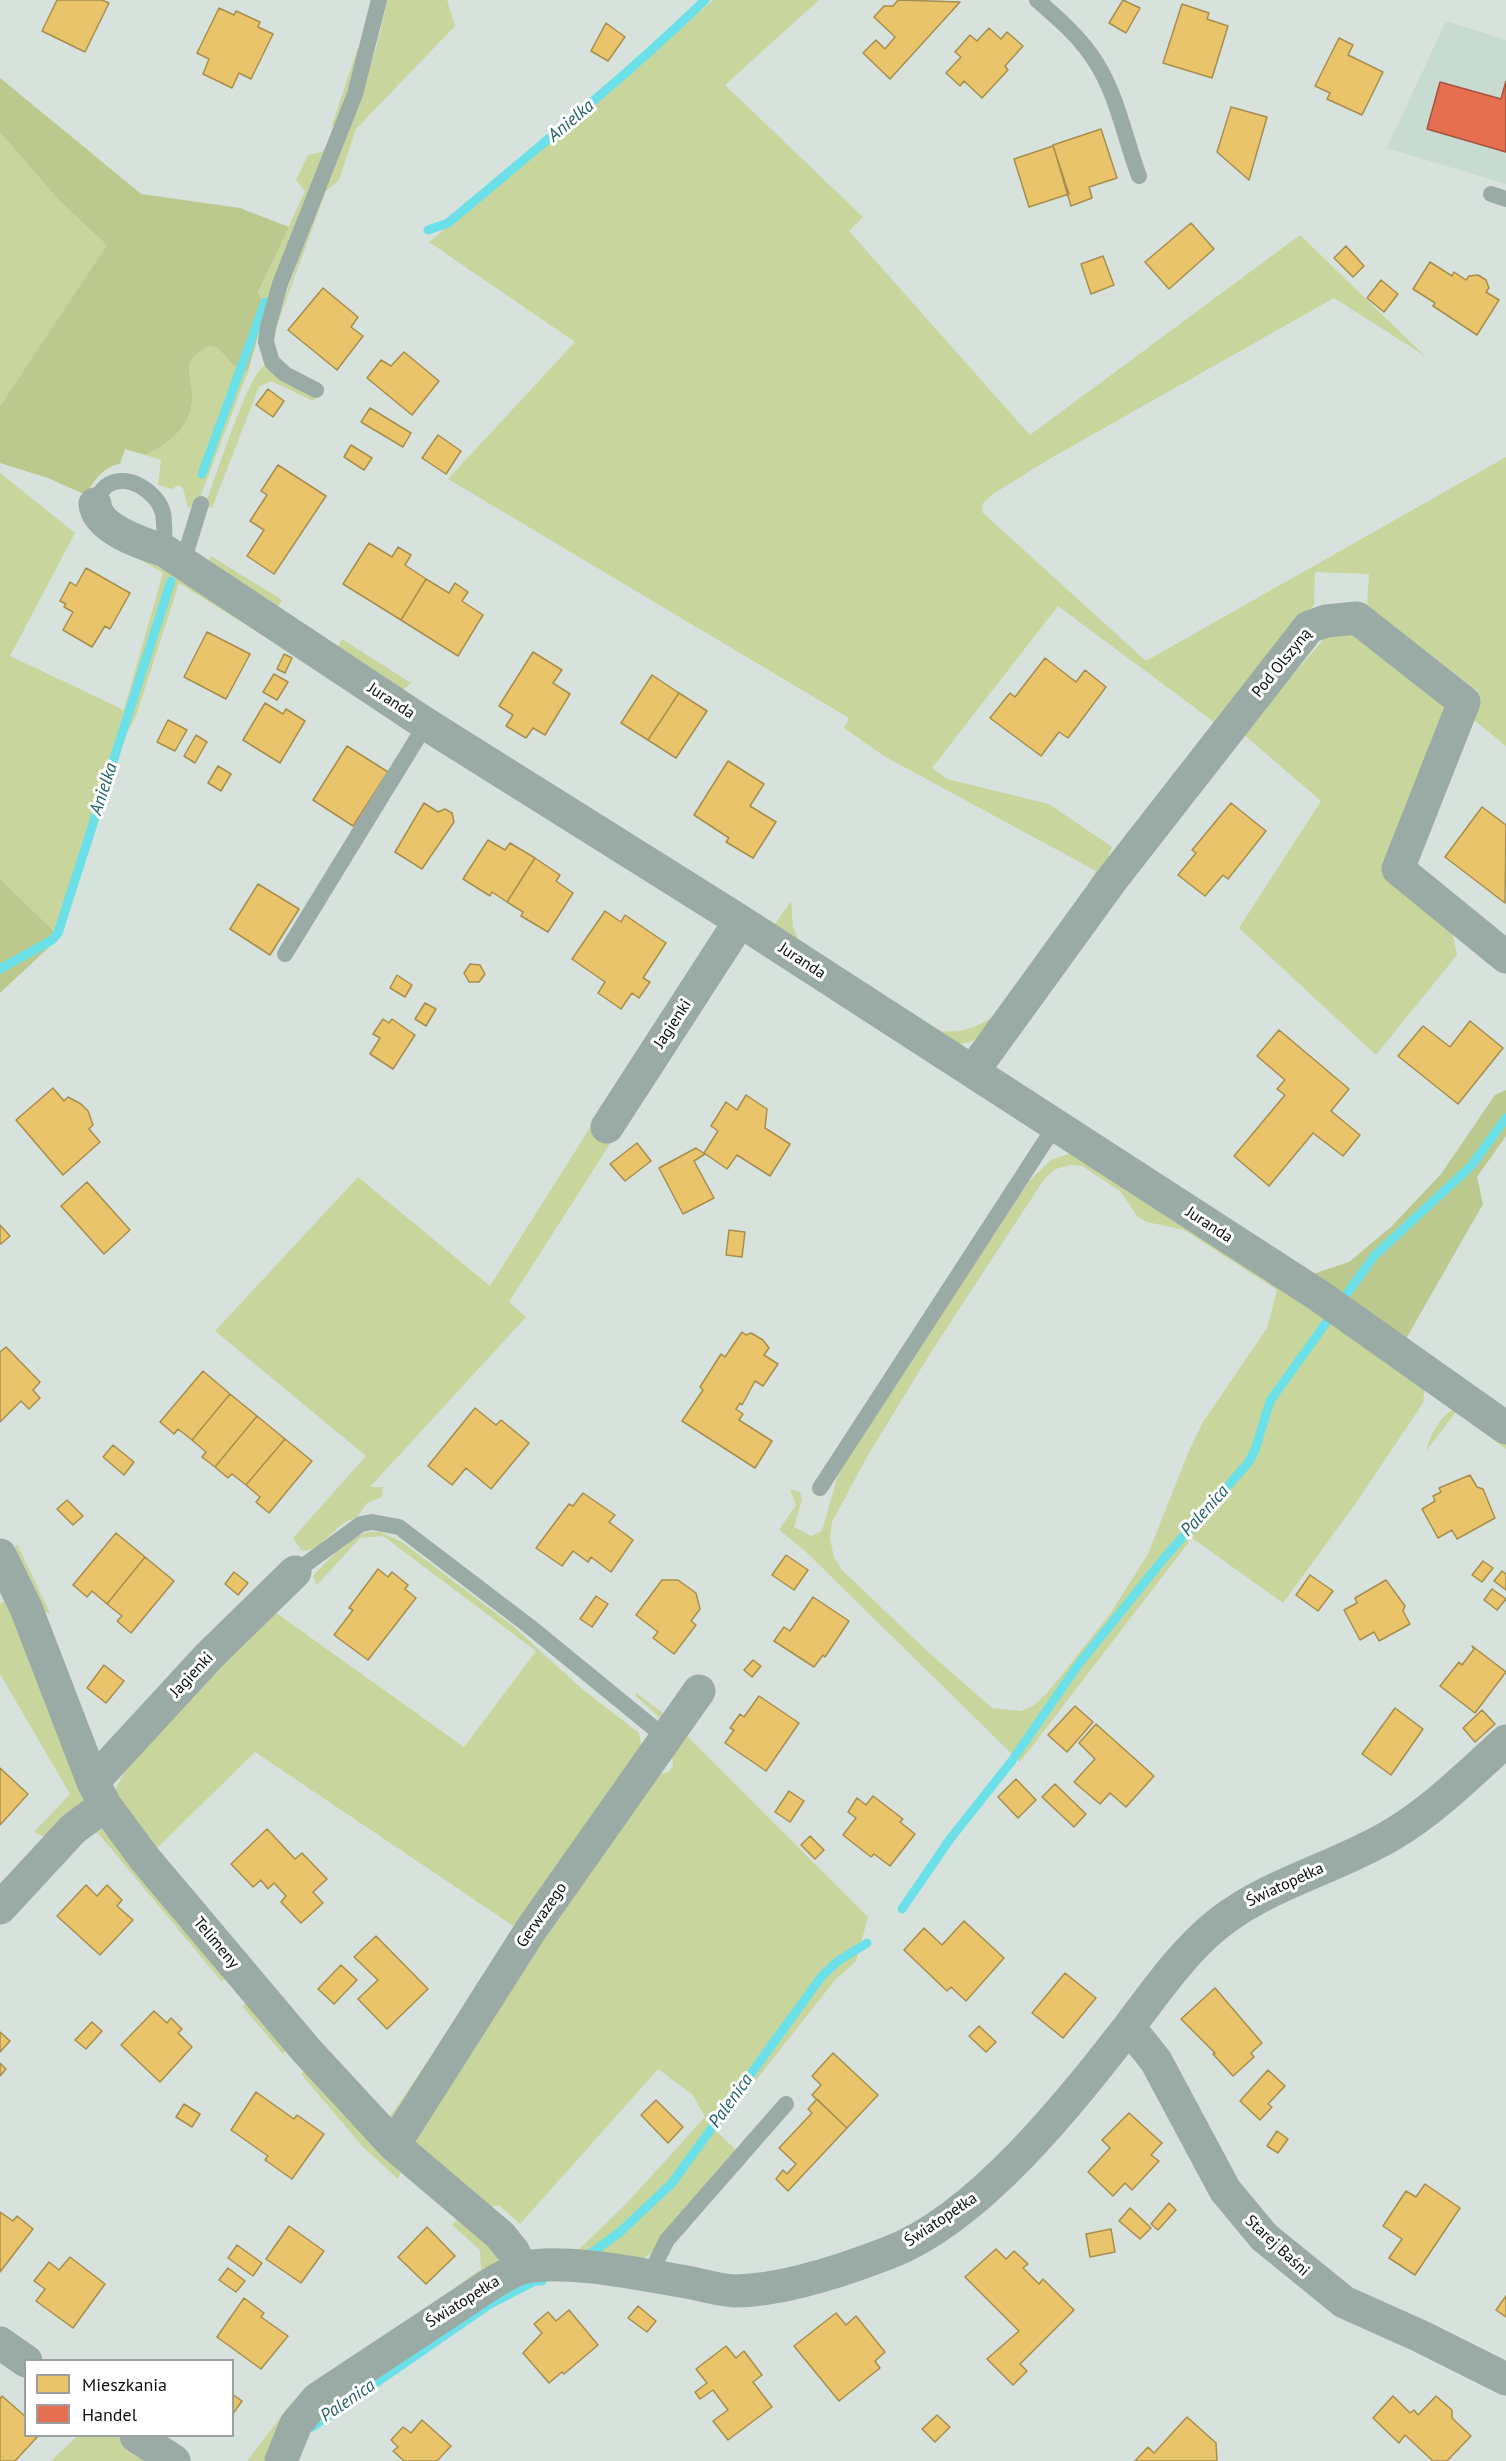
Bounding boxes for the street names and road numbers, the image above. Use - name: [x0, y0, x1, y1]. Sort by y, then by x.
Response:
- street label: Pod Olszyną: [1248, 625, 1316, 701]
- street label: Juranda: [364, 679, 418, 723]
- street label: Juranda: [775, 939, 829, 983]
- street label: Jagienki: [650, 996, 696, 1052]
- street label: Juranda: [1182, 1203, 1236, 1247]
- street label: Jagienki: [166, 1649, 218, 1701]
- street label: Światopełka: [1243, 1859, 1327, 1911]
- street label: Gerwazego: [513, 1879, 571, 1951]
- street label: Telimeny: [189, 1913, 243, 1973]
- street label: Światopełka: [901, 2189, 981, 2251]
- street label: Starej Baśni: [1241, 2211, 1313, 2281]
- street label: Światopełka: [423, 2272, 503, 2332]

